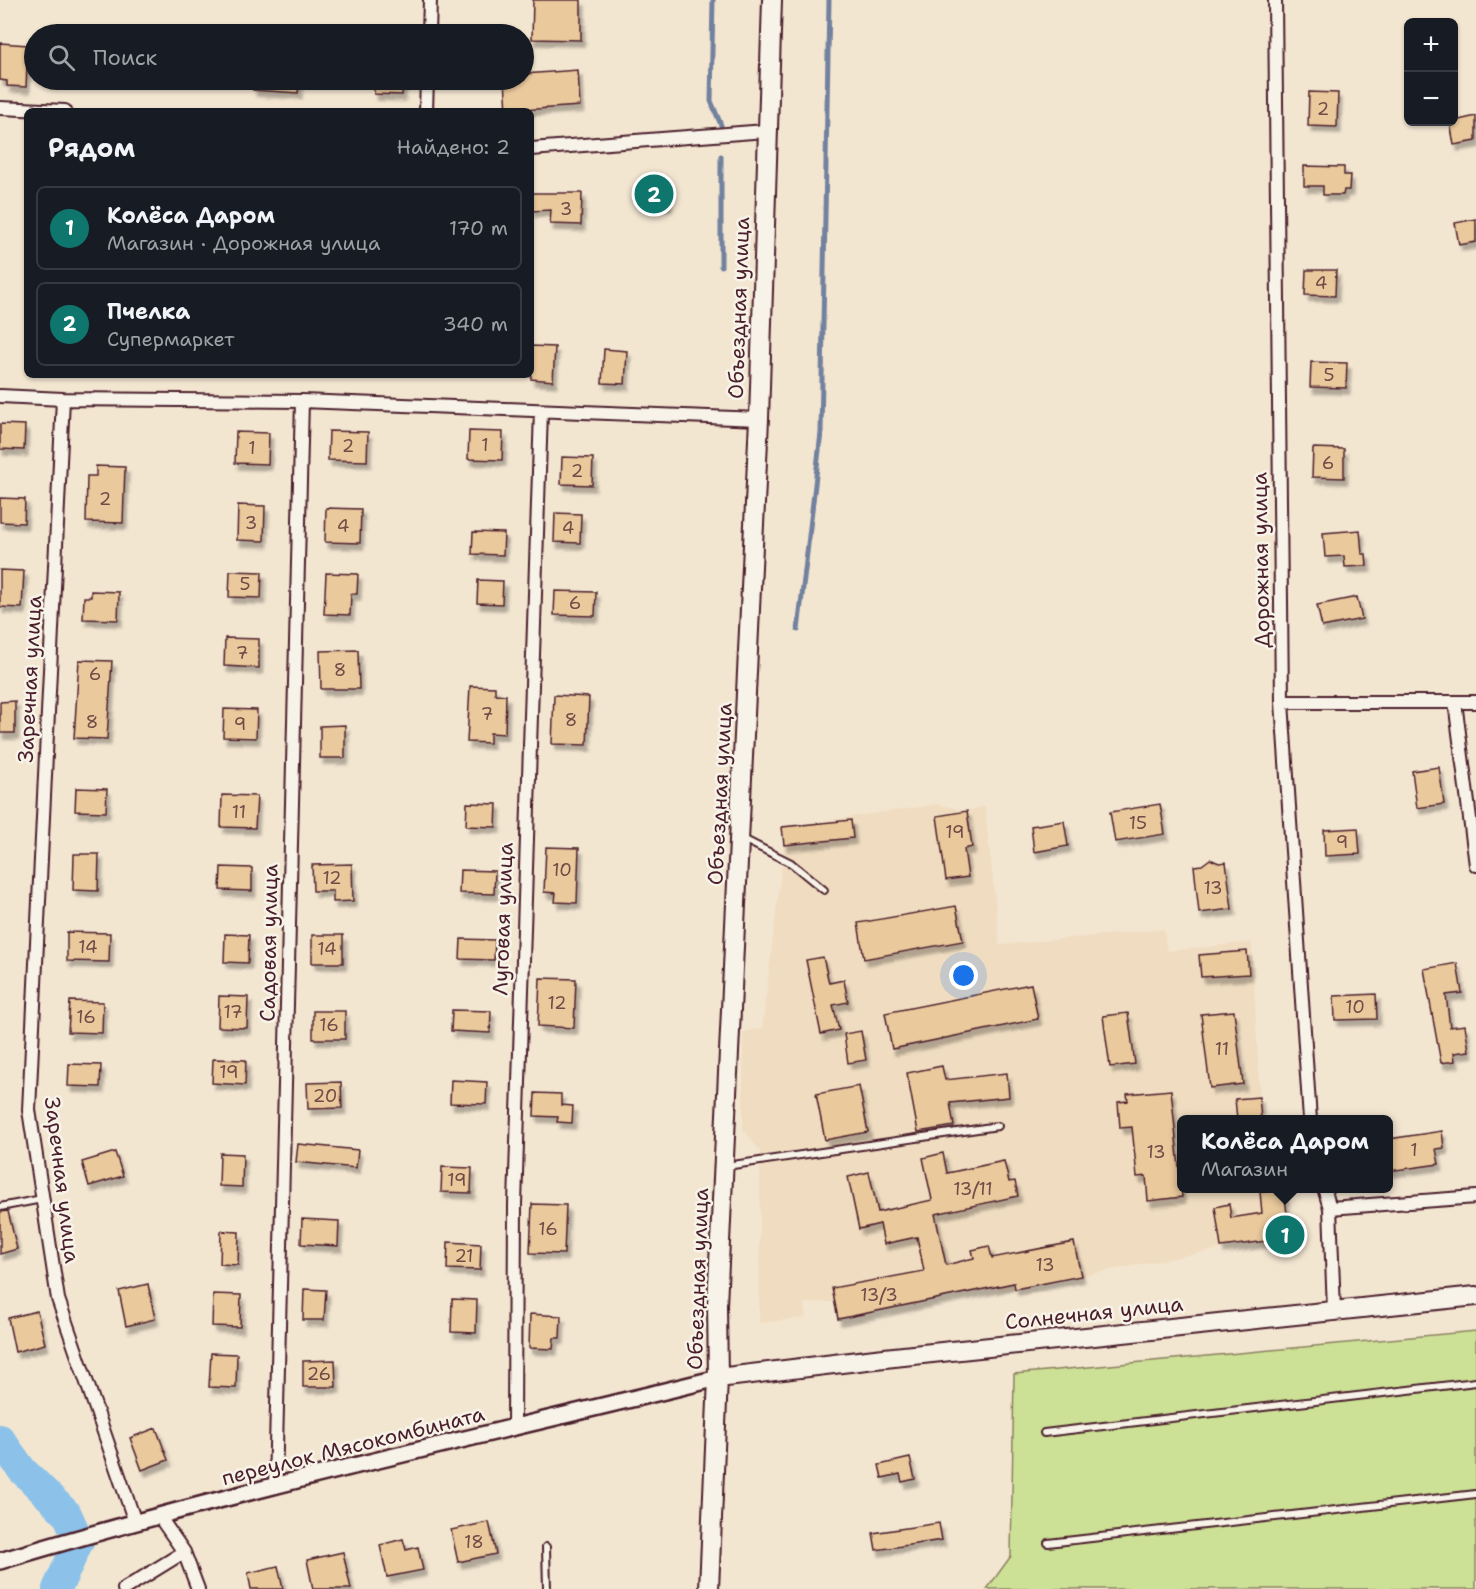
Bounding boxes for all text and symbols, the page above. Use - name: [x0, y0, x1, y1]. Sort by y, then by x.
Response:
- map controls: [1404, 18, 1458, 126]
- button: +: [1404, 18, 1458, 72]
- search box: [24, 24, 534, 90]
- icon: search: [45, 41, 78, 74]
- text: Поиск: [93, 43, 157, 72]
- button: −: [1404, 72, 1458, 126]
- house number: 2: [1317, 97, 1329, 121]
- text: Рядом: [48, 130, 135, 165]
- text: Найдено: 2: [397, 134, 510, 160]
- pin: 2: [634, 172, 674, 216]
- house number: 3: [560, 197, 572, 221]
- text: Колёса Даром: [107, 201, 275, 230]
- text: 1: [65, 215, 74, 241]
- text: 170 m: [449, 215, 508, 241]
- street label: Объездная улица: [722, 216, 756, 400]
- text: Магазин · Дорожная улица: [107, 230, 380, 256]
- house number: 4: [1315, 271, 1327, 295]
- text: Пчелка: [107, 297, 190, 326]
- text: 2: [63, 311, 77, 337]
- text: 340 m: [443, 311, 508, 337]
- text: Супермаркет: [107, 326, 234, 352]
- house number: 5: [1323, 363, 1335, 387]
- house number: 1: [481, 433, 489, 457]
- house number: 2: [342, 434, 354, 458]
- house number: 1: [248, 436, 256, 460]
- house number: 6: [1322, 451, 1334, 475]
- house number: 2: [571, 459, 583, 483]
- street label: Дорожная улица: [1245, 472, 1277, 648]
- house number: 2: [99, 487, 111, 511]
- house number: 3: [245, 511, 257, 535]
- house number: 4: [337, 514, 349, 538]
- house number: 4: [562, 516, 574, 540]
- house number: 5: [239, 572, 251, 596]
- house number: 6: [569, 591, 581, 615]
- street label: Заречная улица: [12, 595, 48, 763]
- house number: 7: [236, 641, 248, 665]
- house number: 8: [334, 658, 346, 682]
- house number: 6: [89, 662, 101, 686]
- house number: 7: [481, 702, 493, 726]
- street label: Объездная улица: [701, 702, 739, 886]
- house number: 8: [565, 708, 577, 732]
- house number: 8: [86, 710, 98, 734]
- house number: 9: [234, 712, 246, 736]
- house number: 11: [232, 800, 246, 824]
- house number: 15: [1129, 811, 1147, 835]
- house number: 19: [945, 820, 965, 844]
- house number: 9: [1336, 830, 1348, 854]
- street label: Луговая улица: [486, 842, 520, 996]
- house number: 10: [552, 858, 572, 882]
- street label: Садовая улица: [254, 864, 284, 1022]
- house number: 12: [322, 866, 342, 890]
- house number: 13: [1203, 876, 1223, 900]
- house number: 14: [78, 935, 98, 959]
- house number: 14: [317, 937, 337, 961]
- your location: [949, 961, 978, 990]
- house number: 12: [547, 991, 567, 1015]
- house number: 10: [1345, 995, 1365, 1019]
- house number: 17: [223, 1000, 243, 1024]
- house number: 16: [76, 1005, 96, 1029]
- house number: 16: [319, 1013, 339, 1037]
- house number: 11: [1215, 1037, 1229, 1061]
- house number: 19: [219, 1060, 239, 1084]
- house number: 20: [313, 1084, 337, 1108]
- street label: Заречная улица: [38, 1095, 86, 1265]
- popup: [1177, 1115, 1393, 1193]
- text: Колёса Даром: [1201, 1127, 1369, 1156]
- house number: 1: [1410, 1138, 1418, 1162]
- house number: 13: [1146, 1140, 1166, 1164]
- text: Магазин: [1201, 1156, 1288, 1182]
- house number: 19: [447, 1168, 467, 1192]
- house number: 13/11: [953, 1177, 993, 1201]
- street label: Объездная улица: [681, 1187, 715, 1371]
- pin: 1: [1266, 1212, 1304, 1258]
- house number: 16: [538, 1217, 558, 1241]
- house number: 21: [454, 1244, 474, 1268]
- house number: 13: [1035, 1253, 1055, 1277]
- house number: 13/3: [860, 1283, 898, 1307]
- street label: Солнечная улица: [1004, 1290, 1184, 1336]
- house number: 26: [307, 1362, 331, 1386]
- street label: переулок Мясокомбината: [219, 1400, 487, 1492]
- house number: 18: [464, 1530, 484, 1554]

